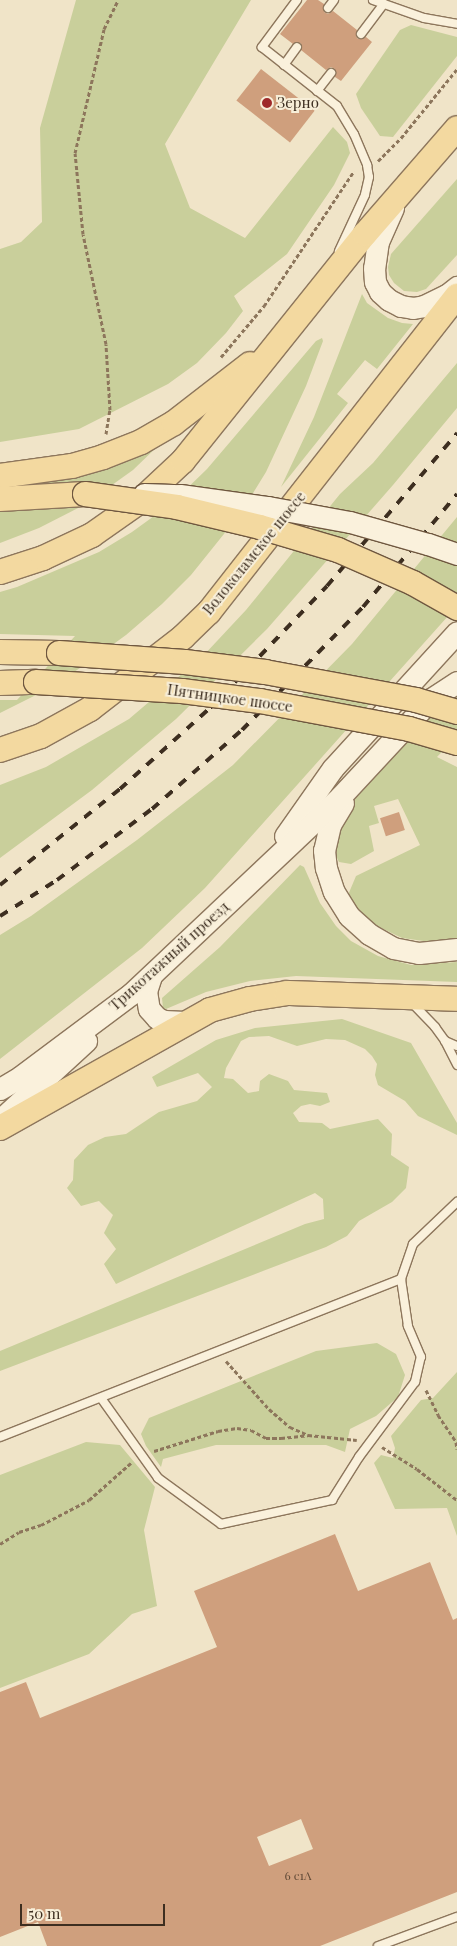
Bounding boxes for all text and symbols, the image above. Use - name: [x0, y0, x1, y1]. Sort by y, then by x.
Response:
- place label: Зерно: [277, 94, 319, 112]
- marker: Зерно: [261, 97, 273, 109]
- street label: Волоколамское шоссе: [199, 488, 309, 618]
- street label: Пятницкое шоссе: [166, 680, 294, 716]
- street label: Трикотажный проезд: [106, 898, 232, 1014]
- house number: 6 с1А: [284, 1869, 312, 1883]
- scale bar: [22, 1894, 168, 1926]
- text: 50 m: [28, 1903, 60, 1923]

